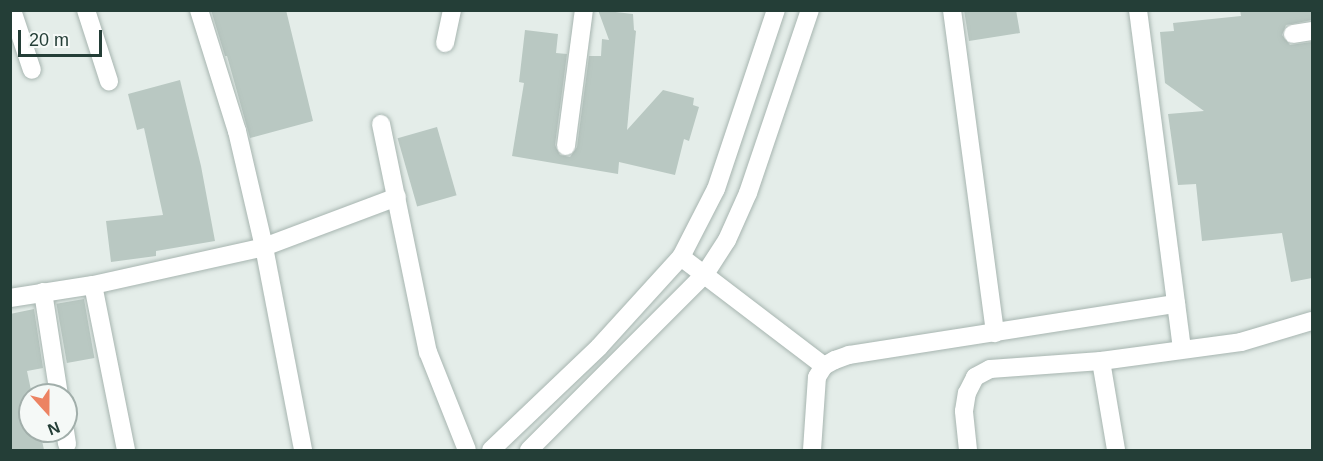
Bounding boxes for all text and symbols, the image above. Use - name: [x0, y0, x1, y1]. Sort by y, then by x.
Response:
- scale bar: [21, 18, 105, 56]
- text: 20 m: [29, 30, 69, 50]
- north arrow: [18, 383, 78, 443]
- text: N: [45, 418, 62, 438]

